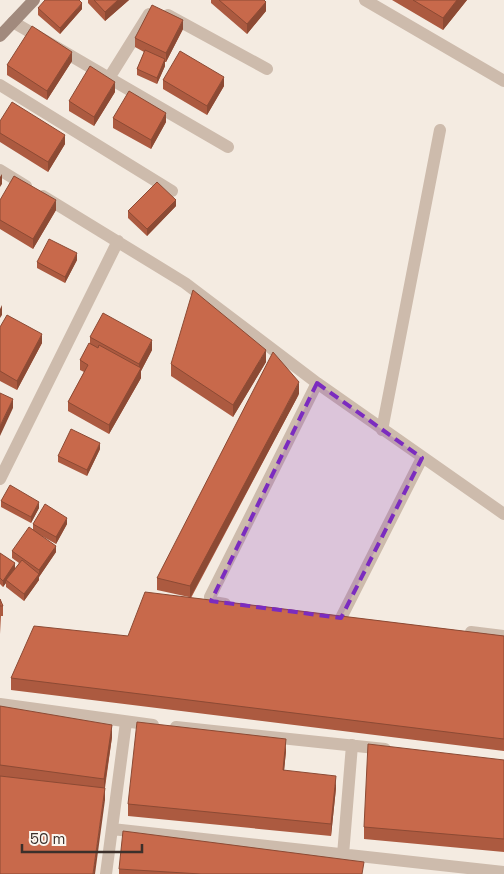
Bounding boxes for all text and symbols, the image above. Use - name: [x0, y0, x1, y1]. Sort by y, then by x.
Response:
- scale bar: [22, 822, 142, 854]
- text: 50 m: [30, 829, 65, 848]

